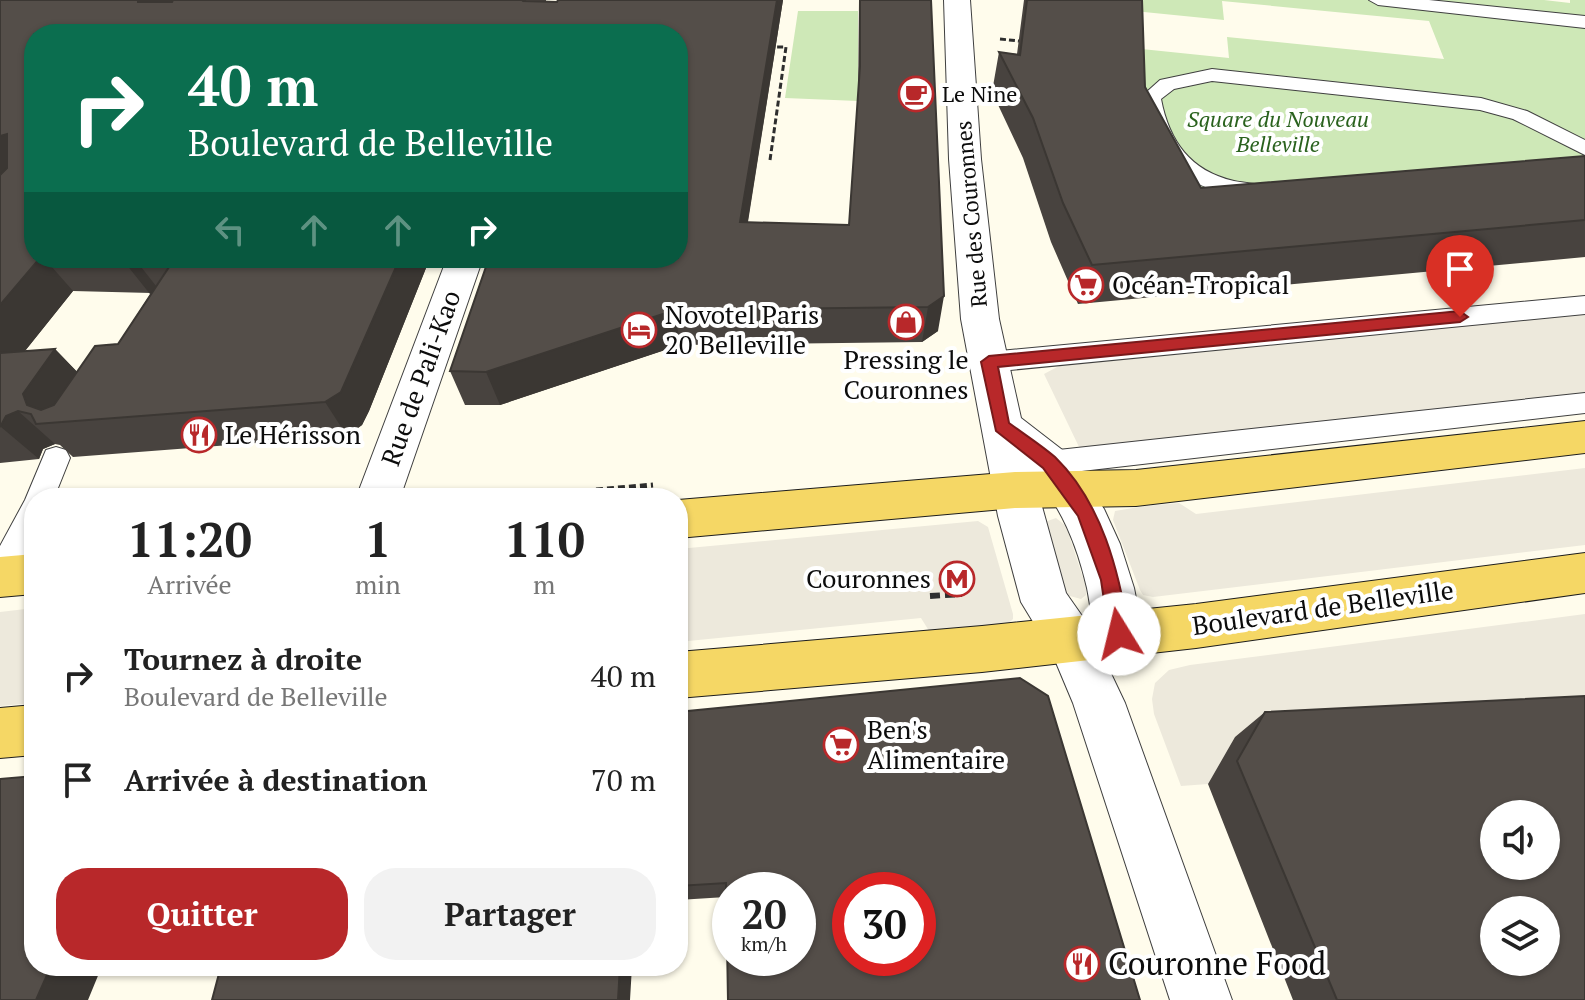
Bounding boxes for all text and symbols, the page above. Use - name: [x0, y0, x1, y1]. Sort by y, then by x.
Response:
- text: 40 m: [188, 48, 318, 122]
- icon: right: [56, 56, 160, 160]
- cafe icon: Le Nine: [897, 75, 935, 113]
- place label: Le Nine: [942, 79, 1017, 108]
- park label: Square du Nouveau Belleville: [1187, 104, 1369, 158]
- text: Boulevard de Belleville: [188, 119, 553, 166]
- street label: Rue des Couronnes: [948, 120, 993, 308]
- icon: left: [208, 208, 252, 252]
- icon: ahead: [292, 208, 336, 252]
- icon: ahead: [376, 208, 420, 252]
- icon: right: [460, 208, 504, 252]
- pin: [1426, 235, 1494, 317]
- icon: arrive: [1438, 247, 1482, 291]
- supermarket icon: Océan-Tropical: [1067, 266, 1105, 304]
- place label: Océan-Tropical: [1112, 267, 1289, 301]
- street label: Rue de Pali-Kao: [373, 285, 468, 470]
- place label: Novotel Paris 20 Belleville: [665, 297, 819, 361]
- shop icon: Pressing le Couronnes: [887, 303, 925, 341]
- hotel icon: Novotel Paris 20 Belleville: [620, 311, 658, 349]
- place label: Pressing le Couronnes: [843, 342, 969, 406]
- restaurant icon: Le Hérisson: [180, 416, 218, 454]
- place label: Le Hérisson: [225, 417, 361, 451]
- text: 11:20: [127, 507, 252, 571]
- text: 1: [364, 507, 391, 571]
- text: 110: [504, 507, 585, 571]
- metro station icon: Couronnes: [938, 560, 976, 598]
- place label: Couronnes: [806, 561, 931, 595]
- text: Arrivée: [147, 567, 232, 601]
- text: min: [355, 567, 401, 601]
- text: m: [533, 567, 556, 601]
- street label: Boulevard de Belleville: [1190, 572, 1456, 642]
- position arrow: [1077, 592, 1161, 676]
- text: Tournez à droite: [124, 639, 362, 679]
- icon: right: [56, 654, 100, 698]
- text: 40 m: [591, 656, 656, 696]
- text: Boulevard de Belleville: [124, 679, 388, 713]
- place label: Ben's Alimentaire: [867, 712, 1005, 776]
- supermarket icon: Ben's Alimentaire: [822, 726, 860, 764]
- icon: arrive: [56, 758, 100, 802]
- text: Arrivée à destination: [124, 760, 427, 800]
- text: 70 m: [591, 760, 656, 800]
- map controls: [1480, 800, 1560, 976]
- button: sound: [1480, 800, 1560, 880]
- button: Quitter: [56, 868, 348, 960]
- button: Partager: [364, 868, 656, 960]
- speed limit sign: 30: [832, 872, 936, 976]
- text: 20: [741, 887, 787, 940]
- button: layers: [1480, 896, 1560, 976]
- text: km/h: [741, 930, 787, 957]
- place label: Couronne Food: [1108, 942, 1327, 984]
- restaurant icon: Couronne Food: [1063, 945, 1101, 983]

